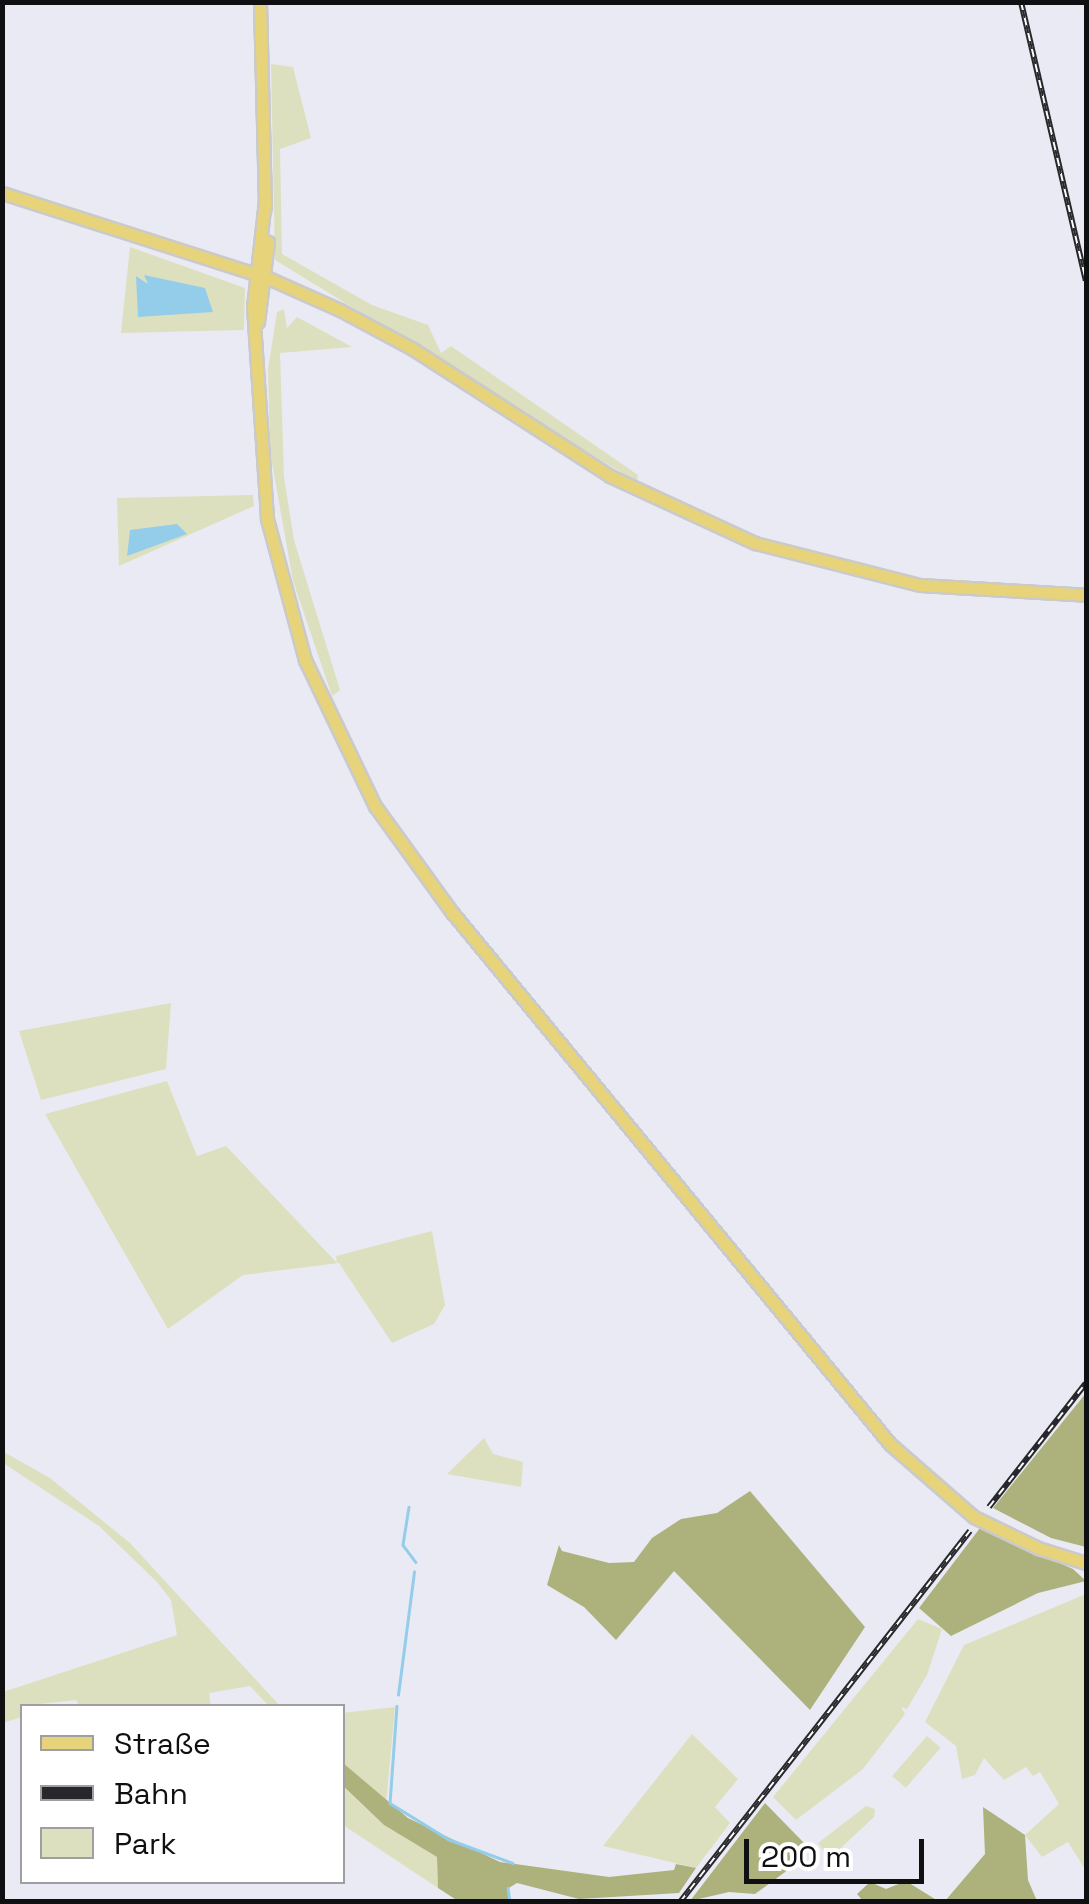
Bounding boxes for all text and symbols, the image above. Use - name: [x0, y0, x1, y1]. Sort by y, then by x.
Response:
- legend: [20, 1704, 345, 1884]
- text: Straße: [114, 1724, 211, 1763]
- text: Bahn: [114, 1774, 188, 1813]
- scale bar: [749, 1819, 929, 1881]
- text: Park: [114, 1824, 176, 1863]
- text: 200 m: [761, 1837, 851, 1876]

